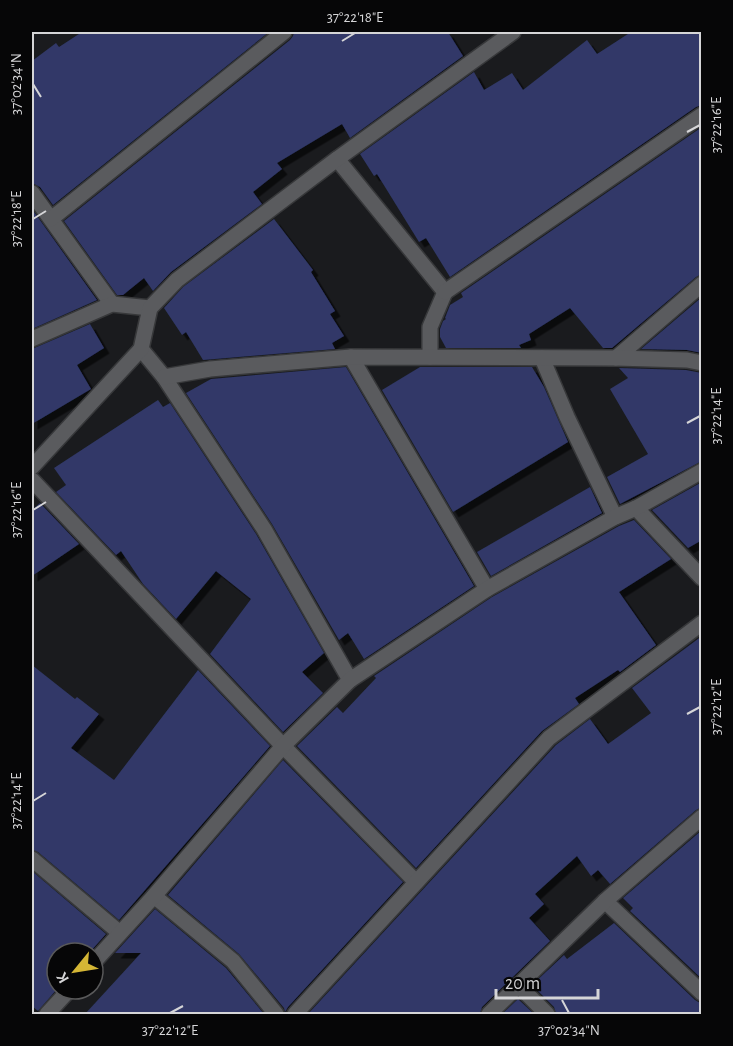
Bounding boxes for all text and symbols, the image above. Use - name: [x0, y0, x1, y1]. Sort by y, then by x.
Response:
- text: 37°22'18"E: [327, 10, 383, 25]
- text: 37°02'34"N: [9, 53, 24, 115]
- text: 37°22'16"E: [709, 97, 724, 153]
- text: 37°22'18"E: [9, 191, 24, 247]
- text: 37°22'14"E: [709, 388, 724, 444]
- text: 37°22'16"E: [9, 482, 24, 538]
- text: 37°22'12"E: [709, 679, 724, 735]
- text: 37°22'14"E: [9, 773, 24, 829]
- north arrow: [45, 941, 105, 1001]
- scale bar: [496, 962, 598, 1000]
- text: K: [53, 969, 72, 986]
- text: 20 m: [505, 975, 540, 993]
- text: 37°22'12"E: [142, 1023, 198, 1038]
- text: 37°02'34"N: [538, 1023, 600, 1038]

